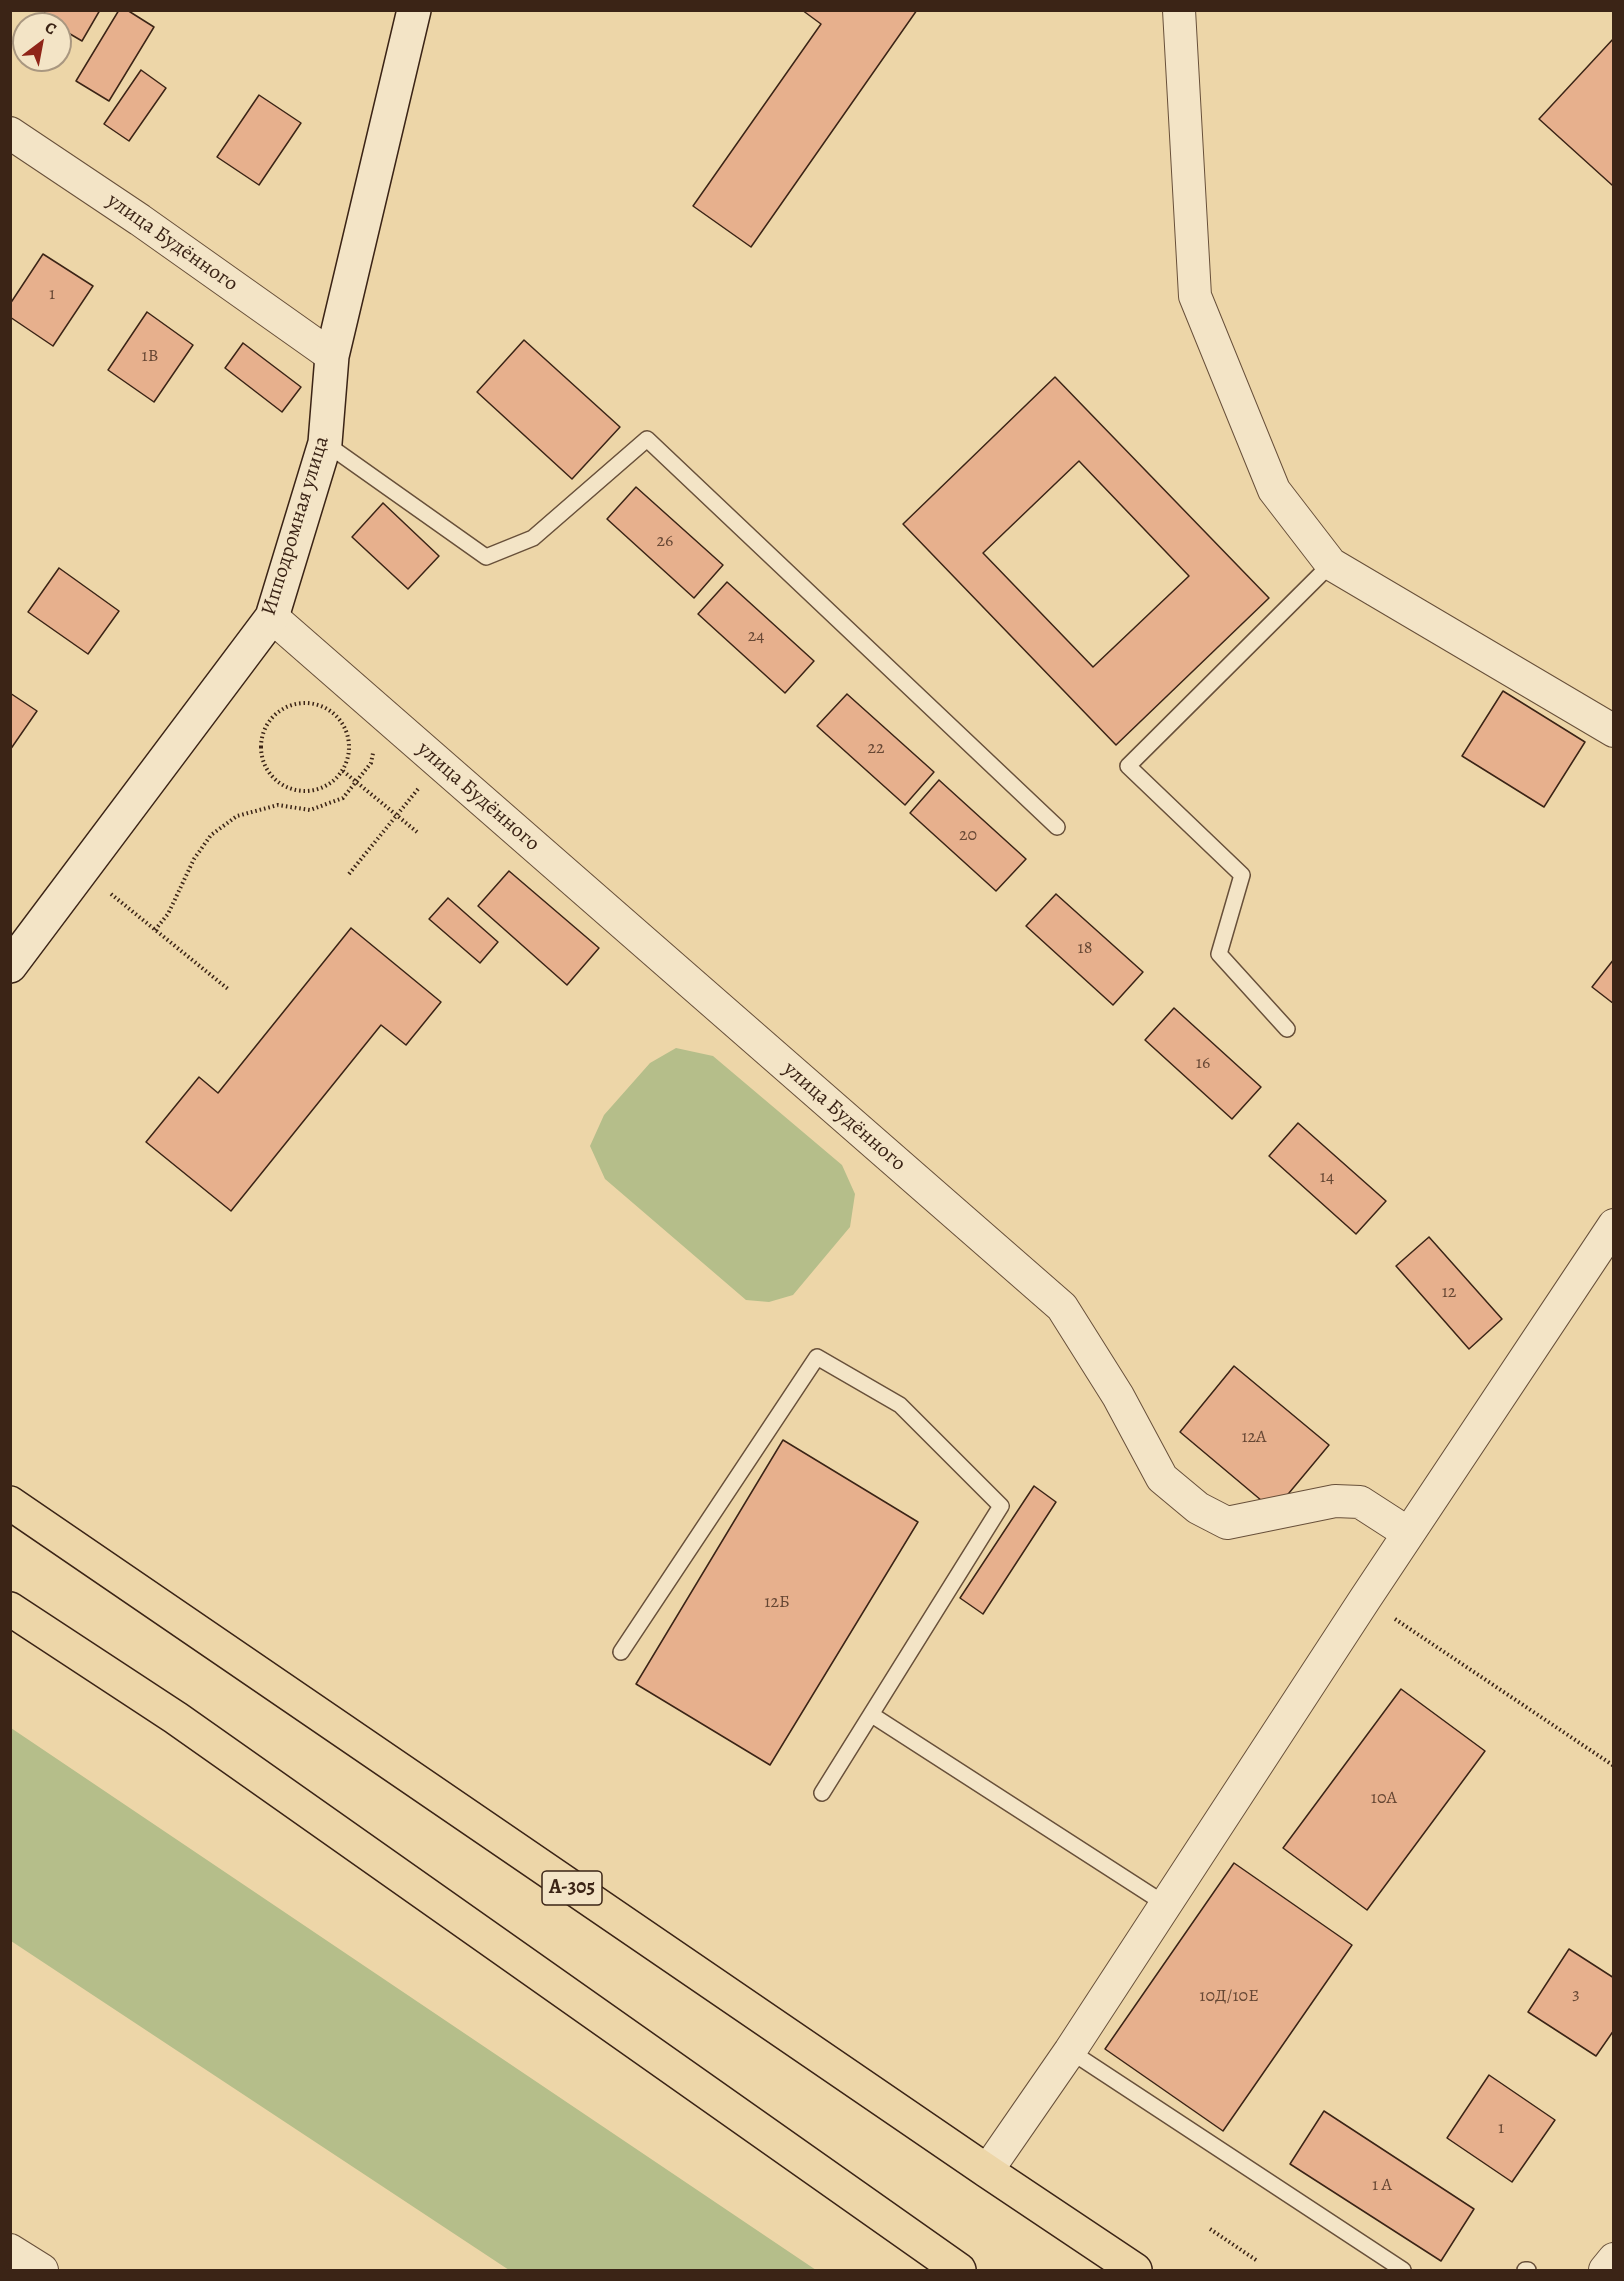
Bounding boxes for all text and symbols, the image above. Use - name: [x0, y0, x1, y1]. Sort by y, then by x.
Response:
- north arrow: [12, 12, 72, 72]
- text: С: [40, 16, 60, 40]
- street label: улица Будённого: [102, 188, 242, 298]
- house number: 1: [49, 284, 55, 306]
- house number: 1В: [142, 346, 158, 368]
- street label: Ипподромная улица: [257, 433, 335, 619]
- house number: 26: [657, 531, 673, 553]
- house number: 24: [748, 626, 764, 648]
- street label: улица Будённого: [412, 737, 544, 857]
- house number: 22: [867, 738, 885, 760]
- house number: 20: [959, 825, 977, 847]
- house number: 18: [1078, 938, 1092, 960]
- house number: 16: [1196, 1053, 1210, 1075]
- street label: улица Будённого: [778, 1057, 910, 1177]
- house number: 14: [1320, 1167, 1334, 1189]
- house number: 12: [1442, 1282, 1456, 1304]
- house number: 12А: [1241, 1427, 1267, 1449]
- house number: 12Б: [764, 1592, 790, 1614]
- house number: 10А: [1371, 1788, 1397, 1810]
- road number: А-305: [542, 1871, 602, 1905]
- house number: 3: [1572, 1984, 1580, 2006]
- house number: 10Д/10Е: [1199, 1986, 1259, 2008]
- house number: 1: [1498, 2118, 1504, 2140]
- house number: 1 А: [1372, 2175, 1392, 2197]

